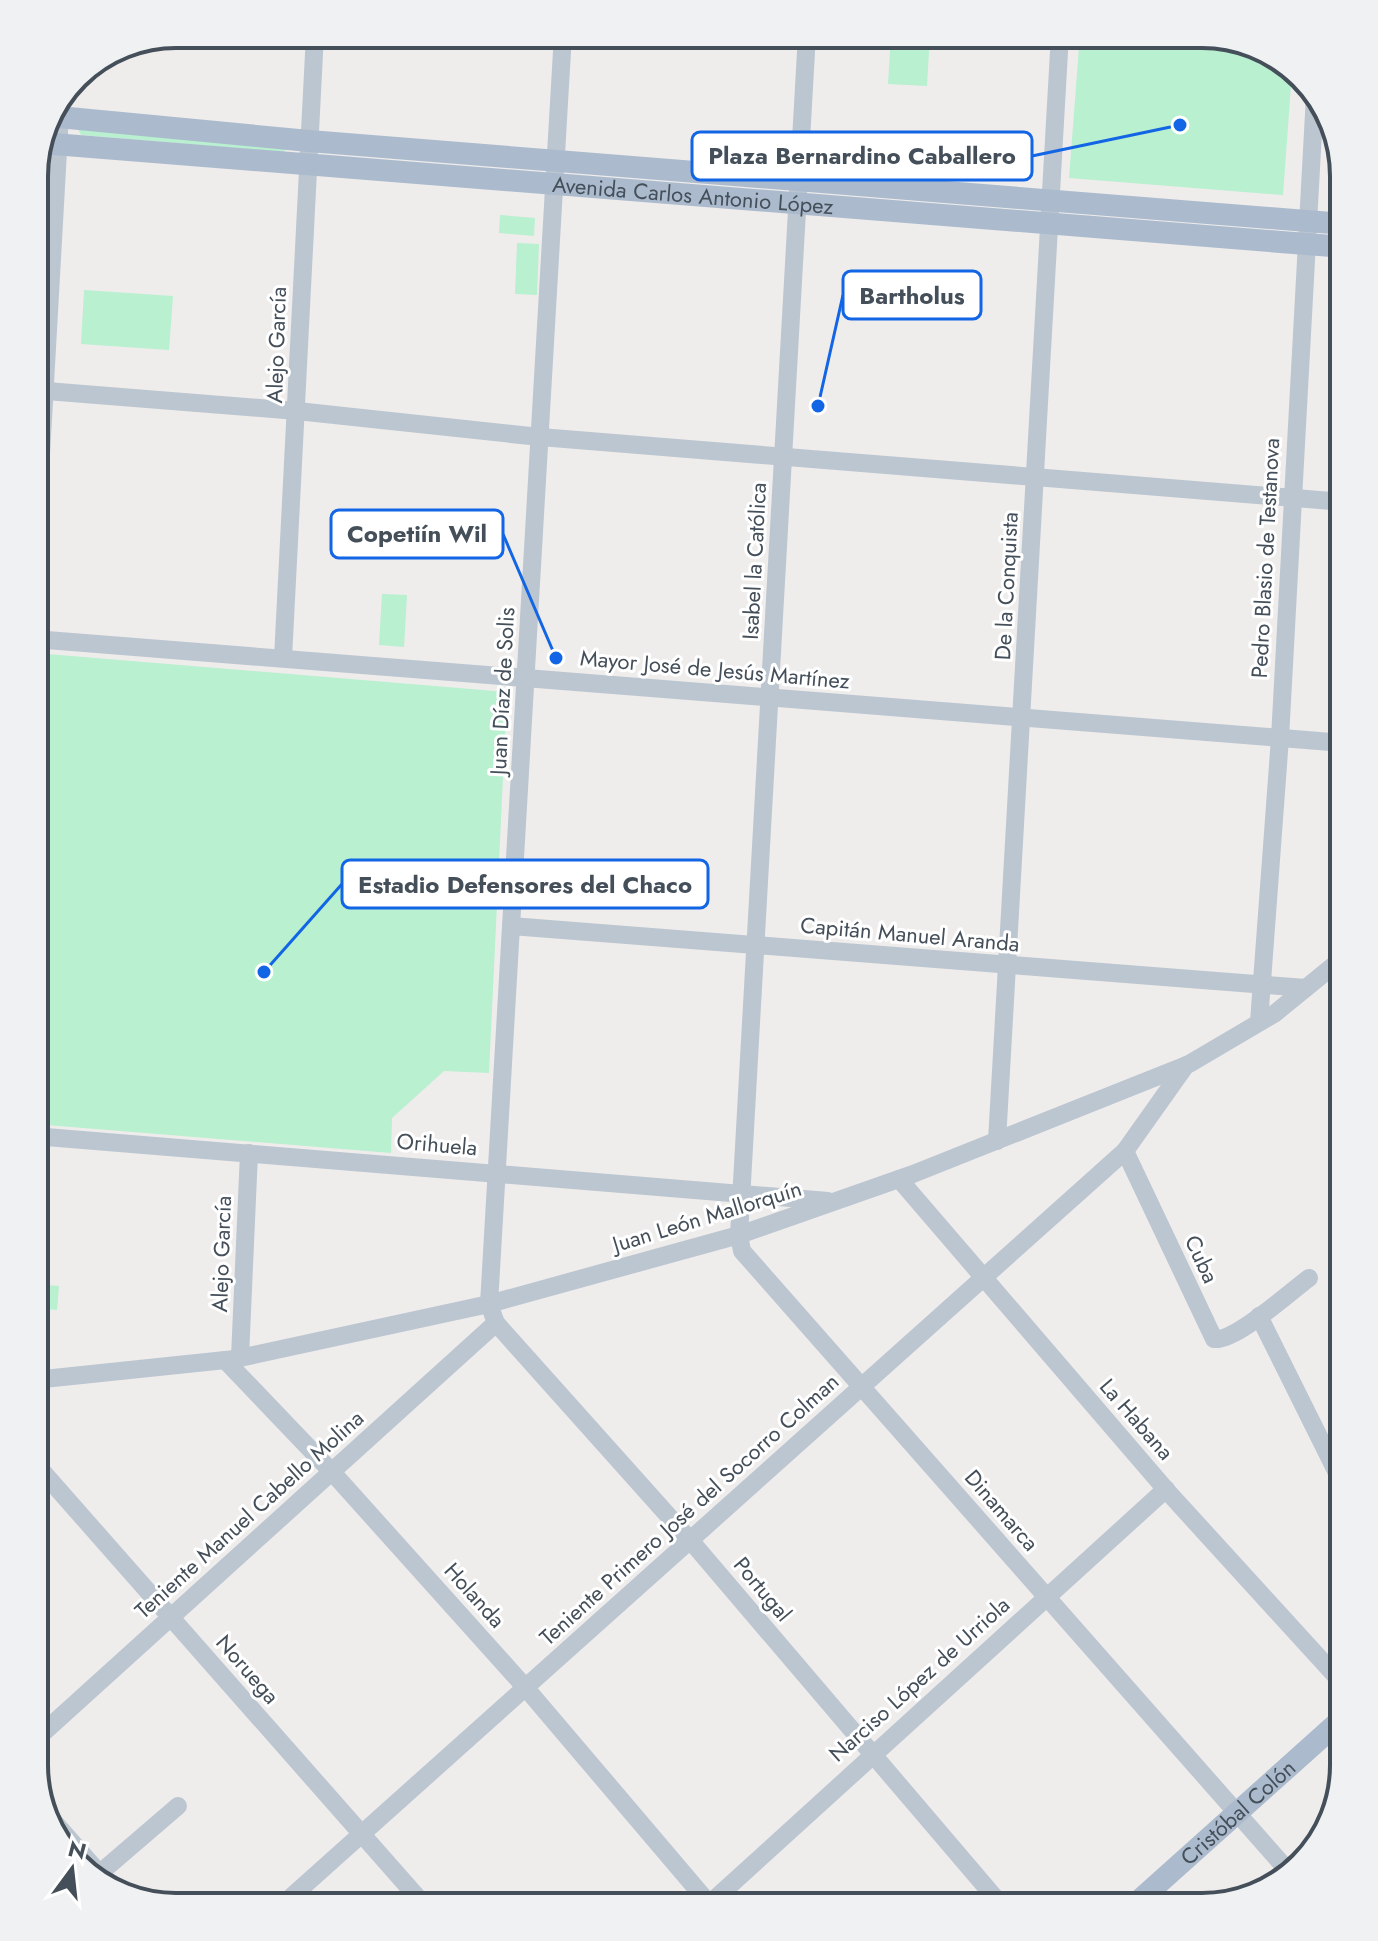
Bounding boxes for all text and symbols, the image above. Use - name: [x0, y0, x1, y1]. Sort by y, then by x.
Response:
- callout: Plaza Bernardino Caballero: [692, 132, 1032, 180]
- text: Plaza Bernardino Caballero: [708, 138, 1016, 173]
- street label: Avenida Carlos Antonio López: [551, 168, 835, 222]
- callout: Bartholus: [843, 271, 981, 319]
- text: Bartholus: [859, 278, 965, 313]
- street label: Alejo García: [258, 286, 294, 404]
- street label: Pedro Blasio de Testanova: [1243, 437, 1287, 679]
- street label: Isabel la Católica: [734, 482, 774, 640]
- callout: Copetiín Wil: [331, 510, 503, 558]
- street label: De la Conquista: [986, 511, 1026, 661]
- text: Copetiín Wil: [347, 516, 487, 551]
- street label: Juan Díaz de Solis: [481, 606, 522, 779]
- street label: Mayor José de Jesús Martínez: [579, 641, 851, 697]
- callout: Estadio Defensores del Chaco: [342, 860, 708, 908]
- text: Estadio Defensores del Chaco: [358, 867, 692, 902]
- street label: Capitán Manuel Aranda: [799, 908, 1021, 960]
- street label: Orihuela: [395, 1125, 479, 1163]
- street label: Juan León Mallorquín: [606, 1172, 805, 1261]
- street label: Alejo García: [203, 1195, 239, 1313]
- street label: Cuba: [1177, 1230, 1227, 1288]
- street label: Teniente Primero José del Socorro Colman: [532, 1366, 846, 1652]
- street label: La Habana: [1093, 1371, 1181, 1467]
- street label: Teniente Manuel Cabello Molina: [127, 1402, 371, 1626]
- street label: Dinamarca: [957, 1462, 1047, 1558]
- street label: Portugal: [726, 1550, 800, 1628]
- street label: Holanda: [437, 1555, 513, 1635]
- street label: Narciso López de Urriola: [822, 1589, 1016, 1769]
- street label: Noruega: [209, 1627, 287, 1711]
- street label: Cristóbal Colón: [1173, 1752, 1302, 1873]
- north arrow: [32, 1829, 112, 1909]
- text: N: [65, 1832, 90, 1867]

